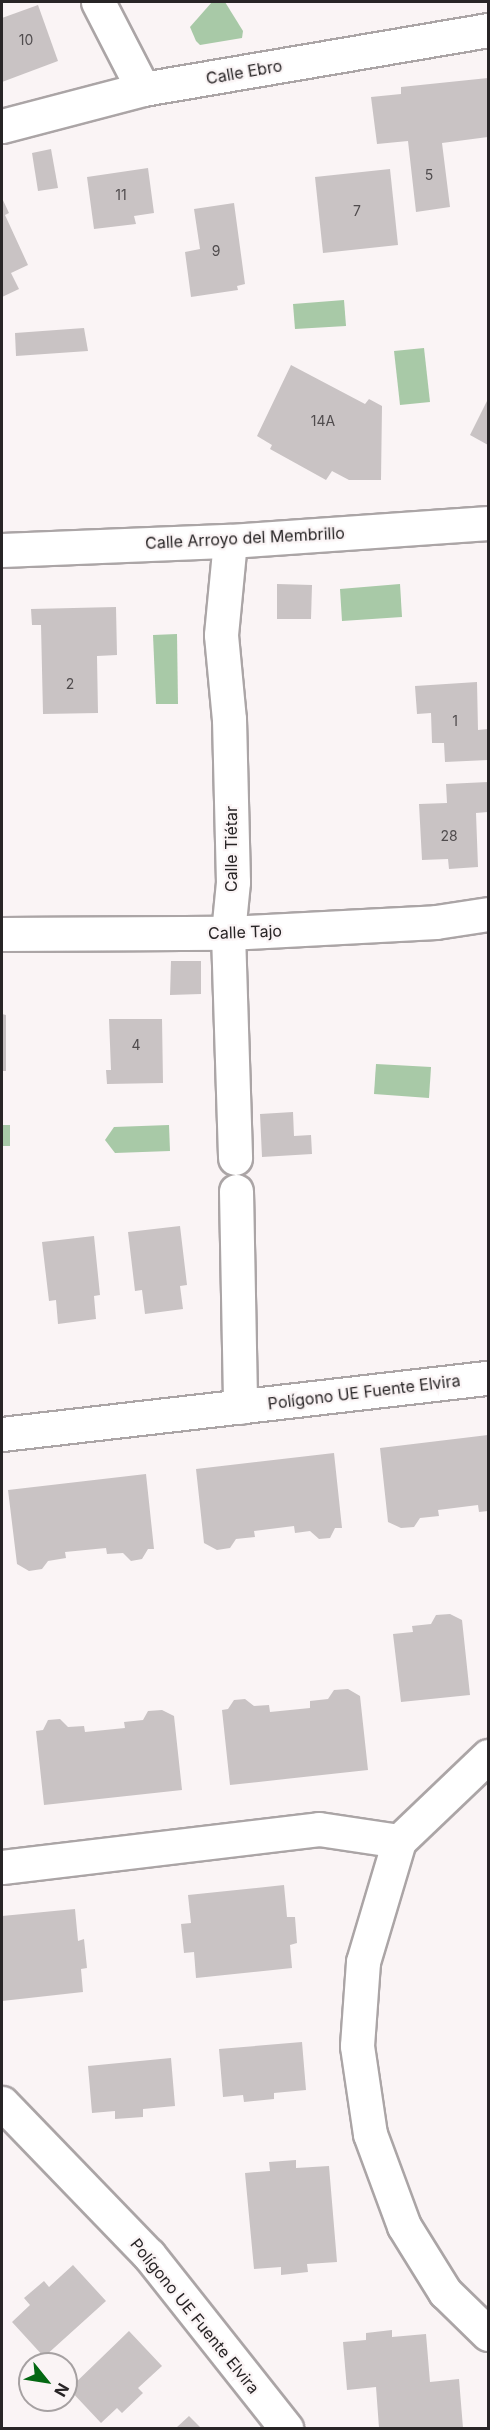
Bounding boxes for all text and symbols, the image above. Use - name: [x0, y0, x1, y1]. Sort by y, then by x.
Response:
- house number: 10: [19, 32, 33, 48]
- street label: Calle Ebro: [204, 56, 284, 88]
- house number: 5: [425, 167, 433, 183]
- house number: 11: [115, 187, 127, 203]
- house number: 7: [353, 203, 361, 219]
- house number: 9: [212, 243, 220, 259]
- house number: 14A: [311, 413, 335, 429]
- street label: Calle Arroyo del Membrillo: [145, 523, 345, 553]
- house number: 2: [66, 676, 74, 692]
- house number: 1: [452, 713, 458, 729]
- street label: Calle Tiétar: [221, 806, 241, 892]
- house number: 28: [440, 828, 458, 844]
- street label: Calle Tajo: [208, 921, 282, 943]
- house number: 4: [131, 1037, 141, 1053]
- street label: Polígono UE Fuente Elvira: [267, 1371, 461, 1413]
- street label: Polígono UE Fuente Elvira: [127, 2235, 263, 2397]
- north arrow: [18, 2352, 78, 2412]
- text: N: [50, 2380, 74, 2400]

